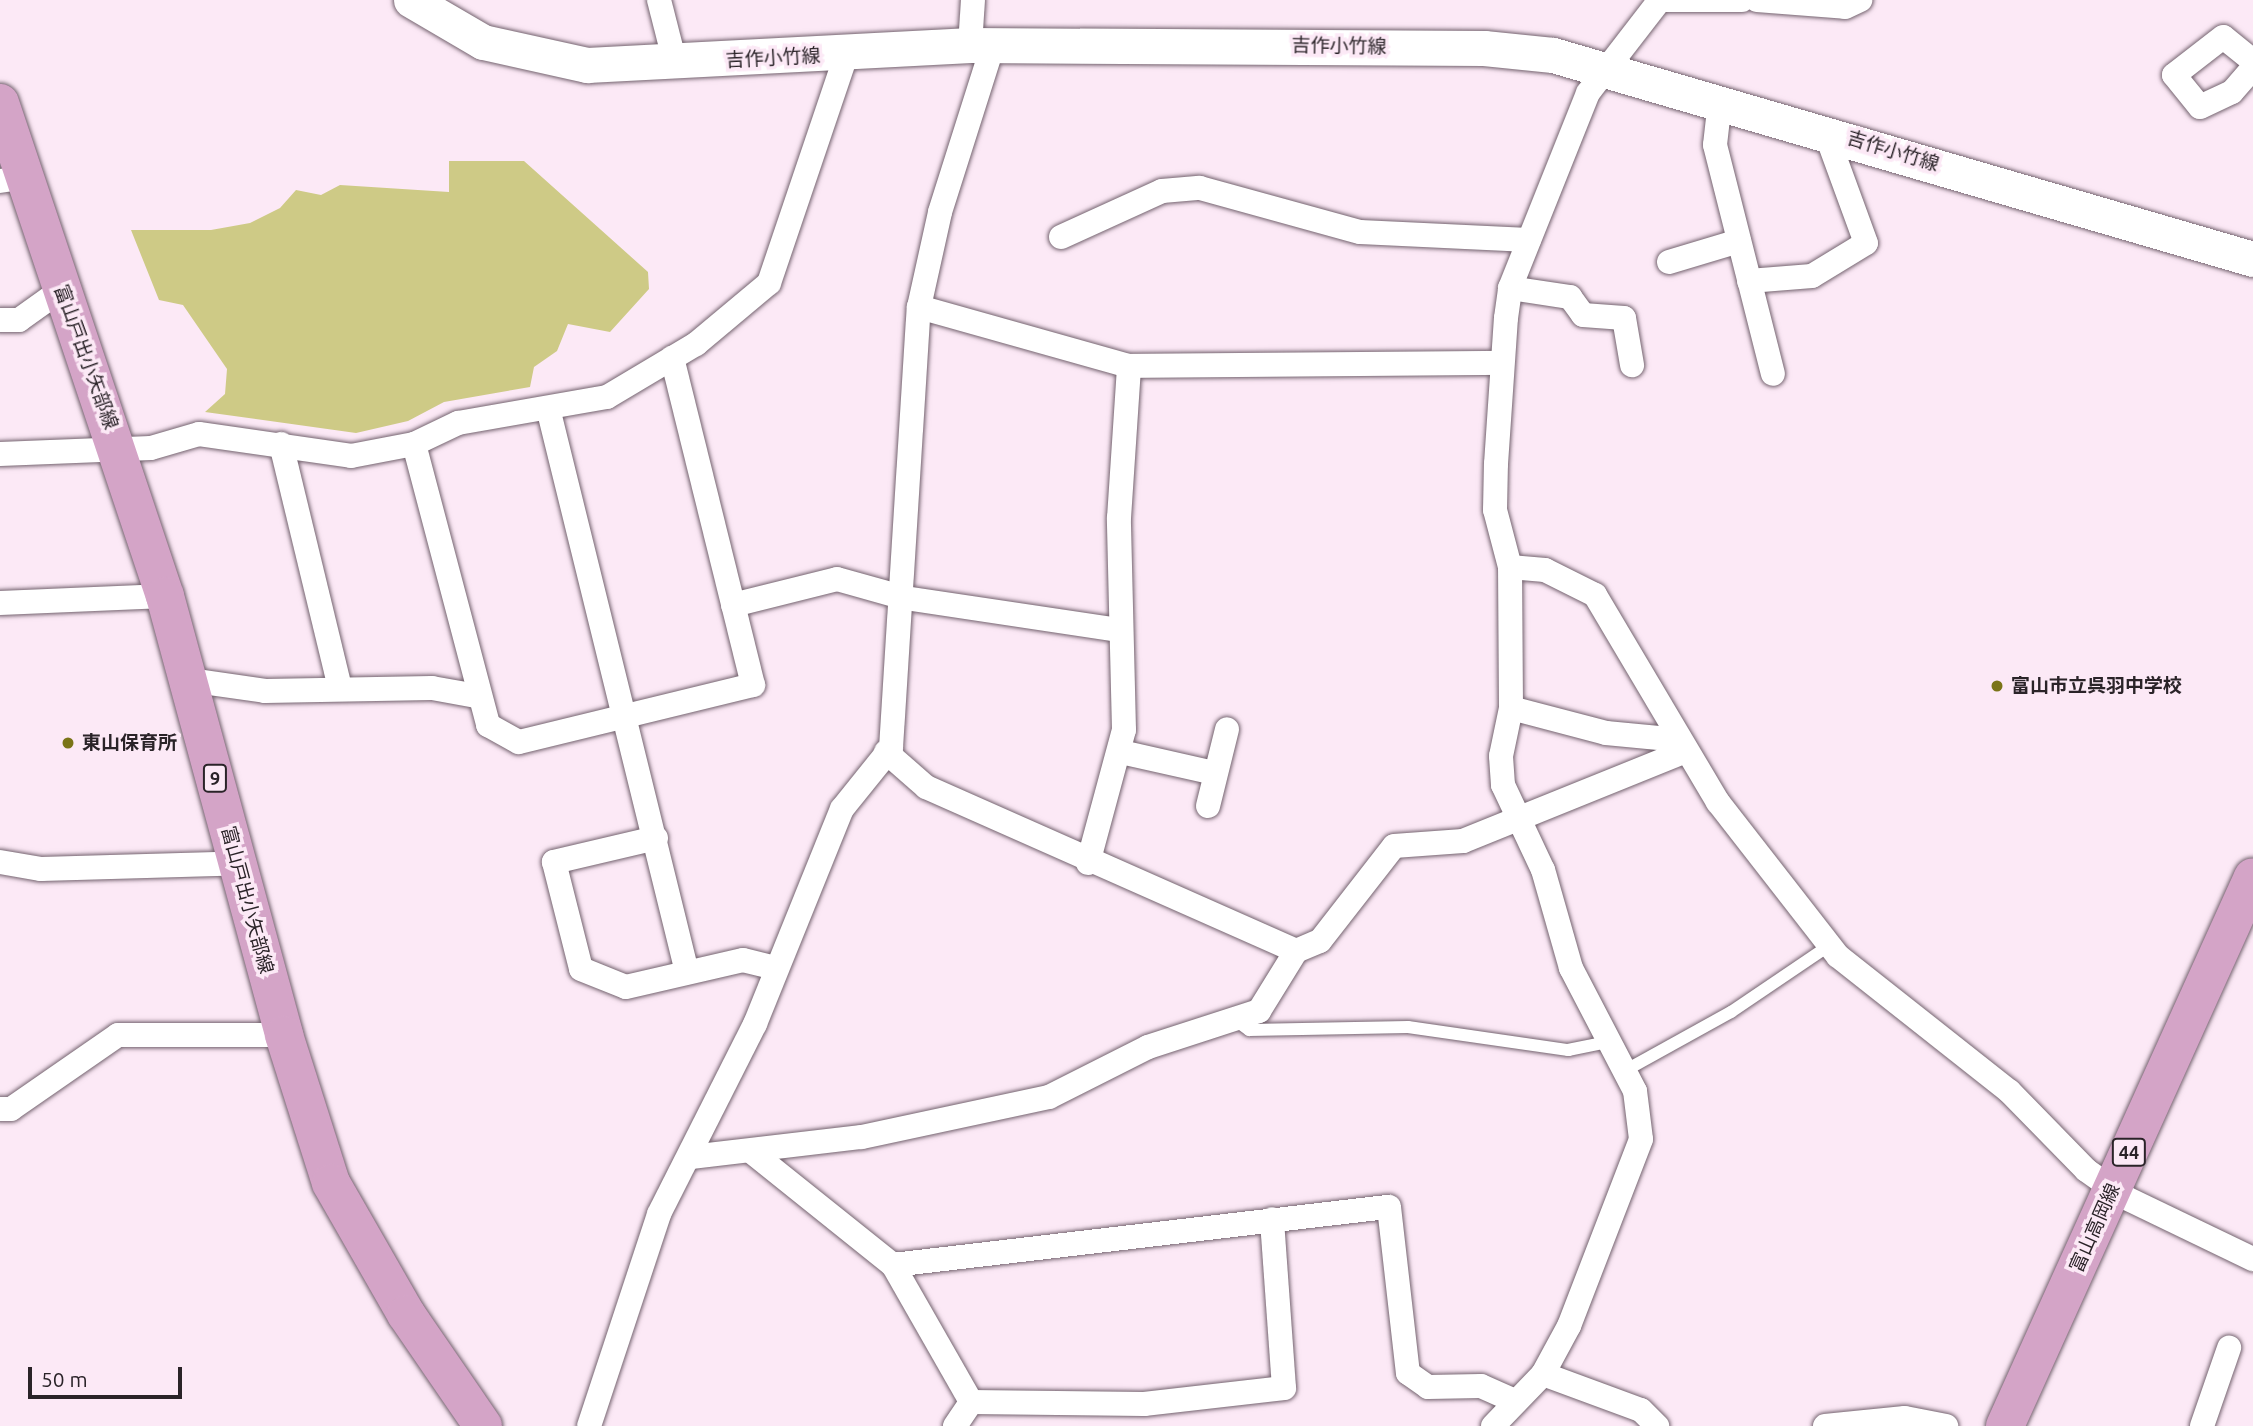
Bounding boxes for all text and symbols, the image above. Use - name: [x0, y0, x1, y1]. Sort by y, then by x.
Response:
- street label: 吉作小竹線: [1291, 34, 1387, 58]
- street label: 吉作小竹線: [725, 44, 821, 72]
- street label: 吉作小竹線: [1844, 126, 1942, 176]
- street label: 富山戸出小矢部線: [49, 282, 123, 432]
- place label: 富山市立呉羽中学校: [2011, 675, 2182, 697]
- marker: 富山市立呉羽中学校: [1989, 678, 2005, 694]
- place label: 東山保育所: [82, 732, 177, 754]
- marker: 東山保育所: [60, 735, 76, 751]
- road number: 9: [203, 764, 227, 792]
- street label: 富山戸出小矢部線: [216, 824, 278, 976]
- road number: 44: [2112, 1138, 2146, 1167]
- street label: 富山高岡線: [2065, 1180, 2125, 1276]
- scale bar: [32, 1352, 186, 1396]
- text: 50 m: [41, 1367, 88, 1391]

